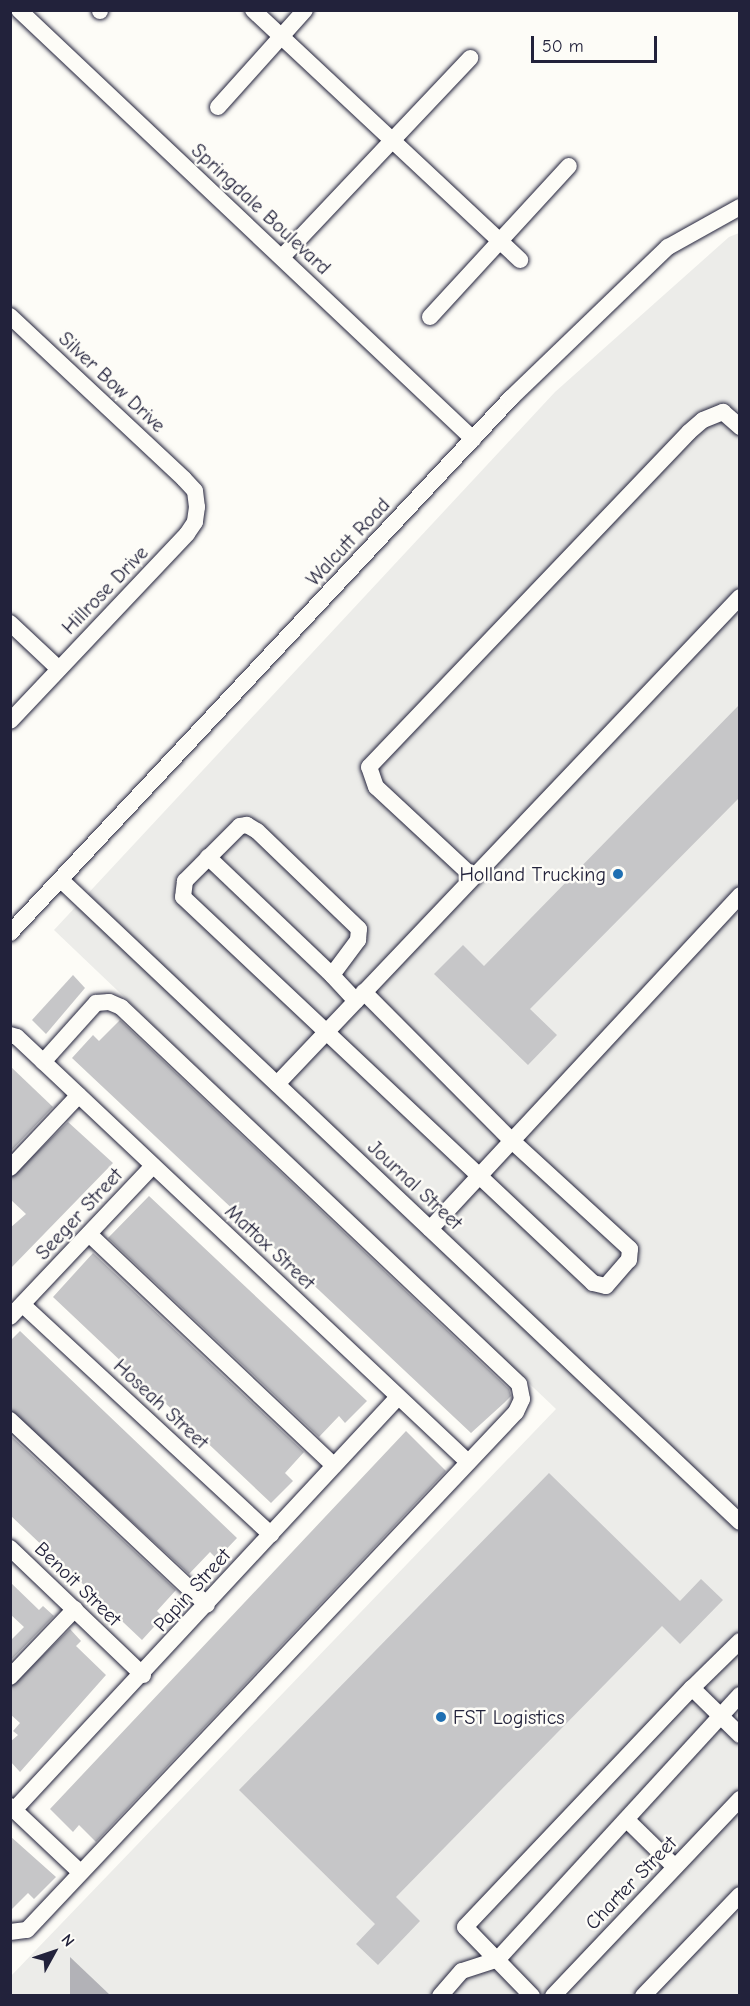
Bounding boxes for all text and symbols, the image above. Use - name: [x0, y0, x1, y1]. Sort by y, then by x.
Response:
- scale bar: [534, 24, 660, 62]
- text: 50 m: [542, 36, 584, 57]
- street label: Springdale Boulevard: [186, 138, 336, 280]
- street label: Silver Bow Drive: [54, 326, 170, 438]
- street label: Walcutt Road: [301, 493, 395, 591]
- street label: Hillrose Drive: [57, 541, 153, 639]
- place label: Holland Trucking: [459, 862, 606, 886]
- marker: Holland Trucking: [611, 867, 625, 881]
- street label: Journal Street: [363, 1135, 467, 1235]
- street label: Seeger Street: [31, 1163, 127, 1265]
- street label: Mattox Street: [220, 1199, 320, 1295]
- street label: Hoseah Street: [109, 1354, 213, 1454]
- street label: Benoit Street: [30, 1537, 126, 1631]
- street label: Papin Street: [148, 1543, 236, 1637]
- place label: FST Logistics: [453, 1705, 565, 1729]
- marker: FST Logistics: [434, 1710, 448, 1724]
- street label: Charter Street: [580, 1831, 682, 1935]
- north arrow: [24, 1922, 84, 1982]
- text: N: [58, 1931, 78, 1950]

